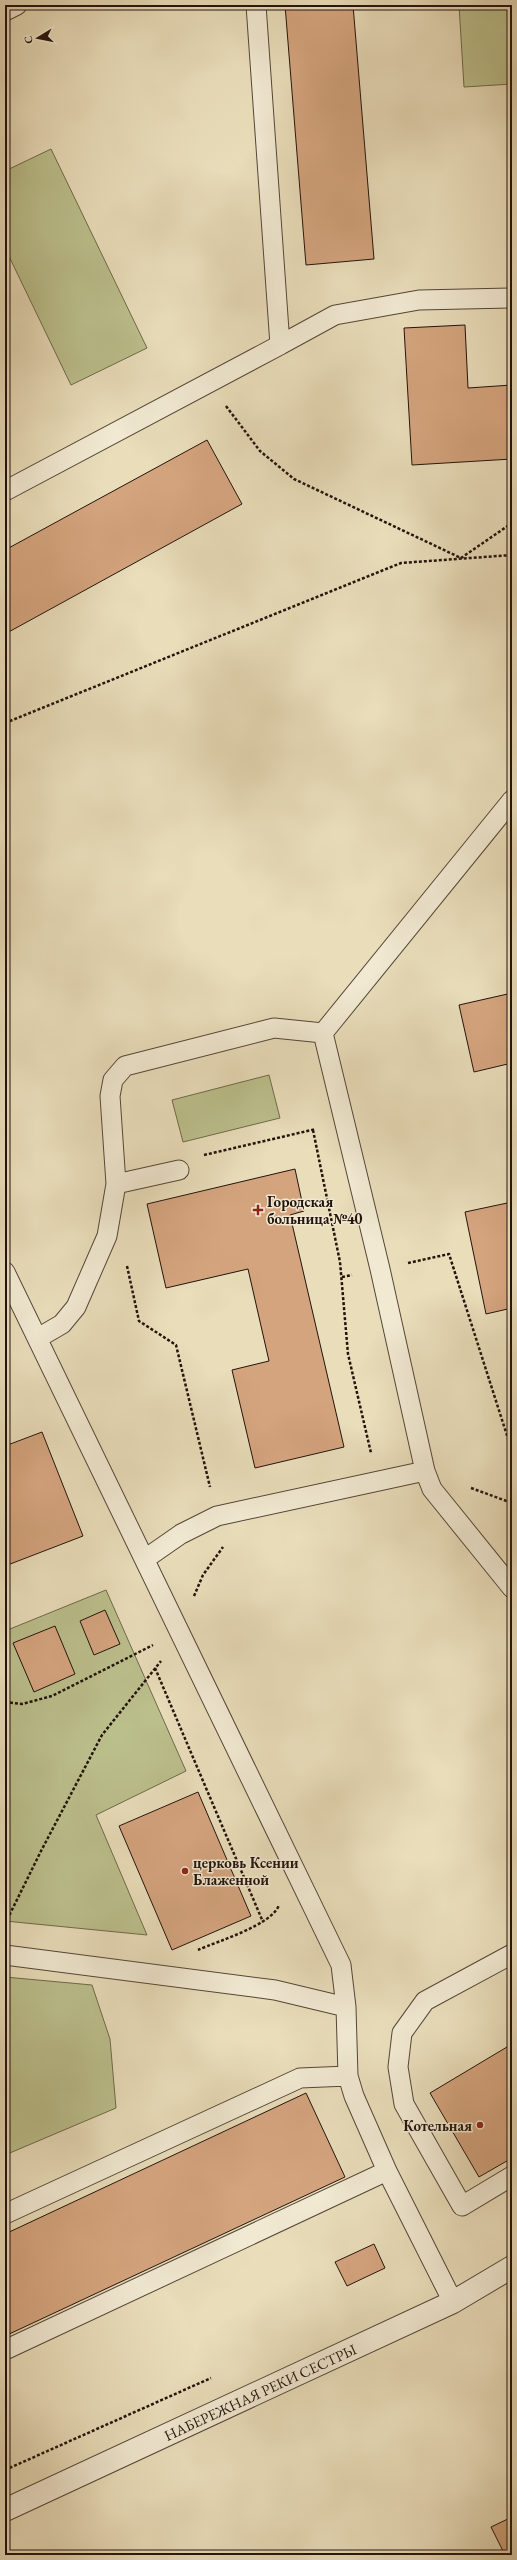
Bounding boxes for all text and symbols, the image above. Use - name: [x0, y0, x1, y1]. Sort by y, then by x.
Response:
- north arrow: [18, 18, 58, 58]
- text: С: [21, 34, 36, 45]
- place label: Городская больница №40: [267, 1192, 363, 1228]
- marker: Городская больница №40: [252, 1204, 264, 1216]
- place label: церковь Ксении Блаженной: [193, 1853, 299, 1889]
- marker: церковь Ксении Блаженной: [180, 1866, 190, 1876]
- place label: Котельная: [403, 2116, 472, 2135]
- marker: Котельная: [475, 2120, 485, 2130]
- street label: НАБЕРЕЖНАЯ РЕКИ СЕСТРЫ: [161, 2339, 359, 2444]

